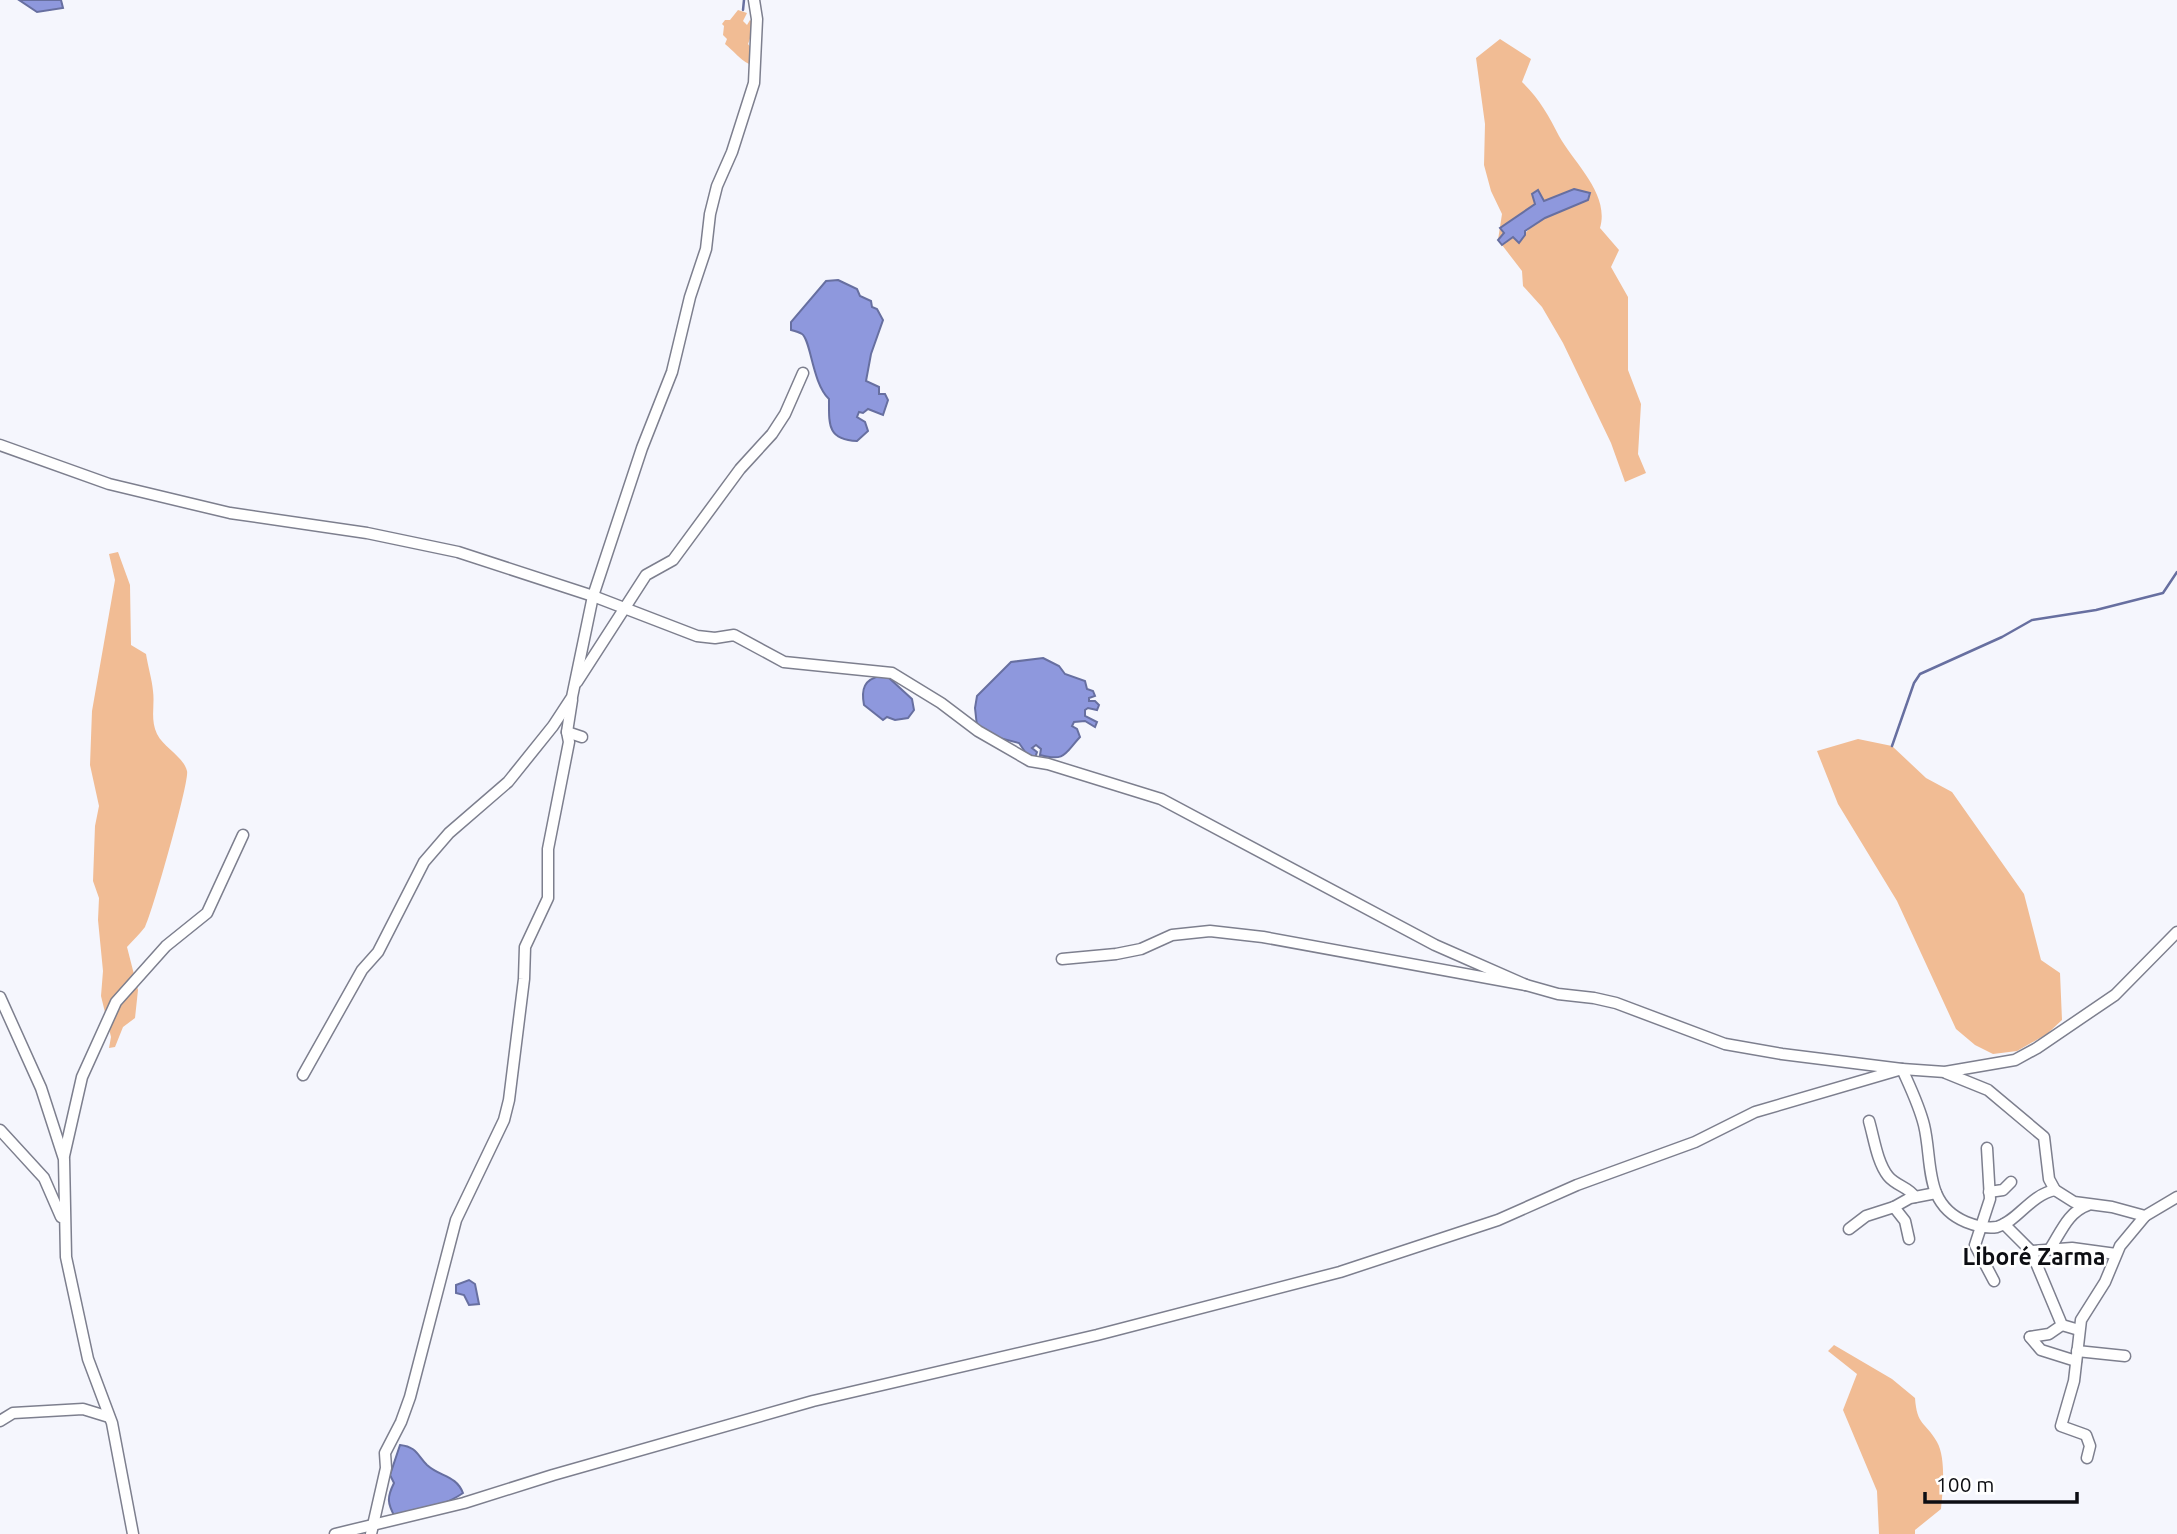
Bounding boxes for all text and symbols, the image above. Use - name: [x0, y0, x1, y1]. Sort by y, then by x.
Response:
- district label: Liboré Zarma: [1963, 1244, 2105, 1269]
- scale bar: [1925, 1460, 2077, 1504]
- text: 100 m: [1936, 1472, 1994, 1496]

